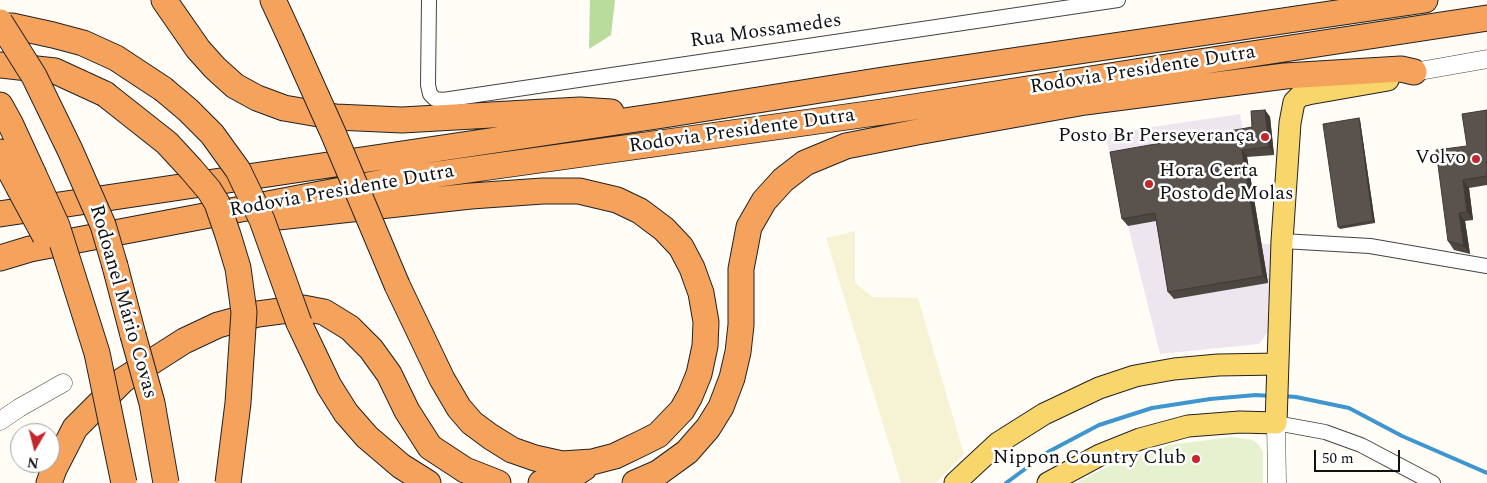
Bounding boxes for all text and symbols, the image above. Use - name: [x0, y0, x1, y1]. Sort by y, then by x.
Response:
- street label: Rua Mossamedes: [689, 10, 843, 54]
- street label: Rodovia Presidente Dutra: [1029, 41, 1257, 101]
- street label: Rodovia Presidente Dutra: [627, 104, 857, 160]
- place label: Posto Br Perseverança: [1058, 125, 1255, 149]
- marker: Posto Br Perseverança: [1259, 131, 1271, 143]
- place label: Volvo: [1415, 147, 1466, 171]
- marker: Volvo: [1470, 153, 1482, 165]
- street label: Rodovia Presidente Dutra: [228, 160, 456, 224]
- place label: Hora Certa Posto de Molas: [1159, 160, 1294, 207]
- marker: Hora Certa Posto de Molas: [1143, 178, 1155, 190]
- street label: Rodoanel Mário Covas: [83, 202, 161, 402]
- north arrow: [10, 423, 60, 473]
- scale bar: [1317, 440, 1403, 472]
- place label: Nippon Country Club: [993, 447, 1186, 471]
- text: 50 m: [1322, 447, 1354, 470]
- text: N: [26, 451, 40, 474]
- marker: Nippon Country Club: [1190, 453, 1202, 465]

